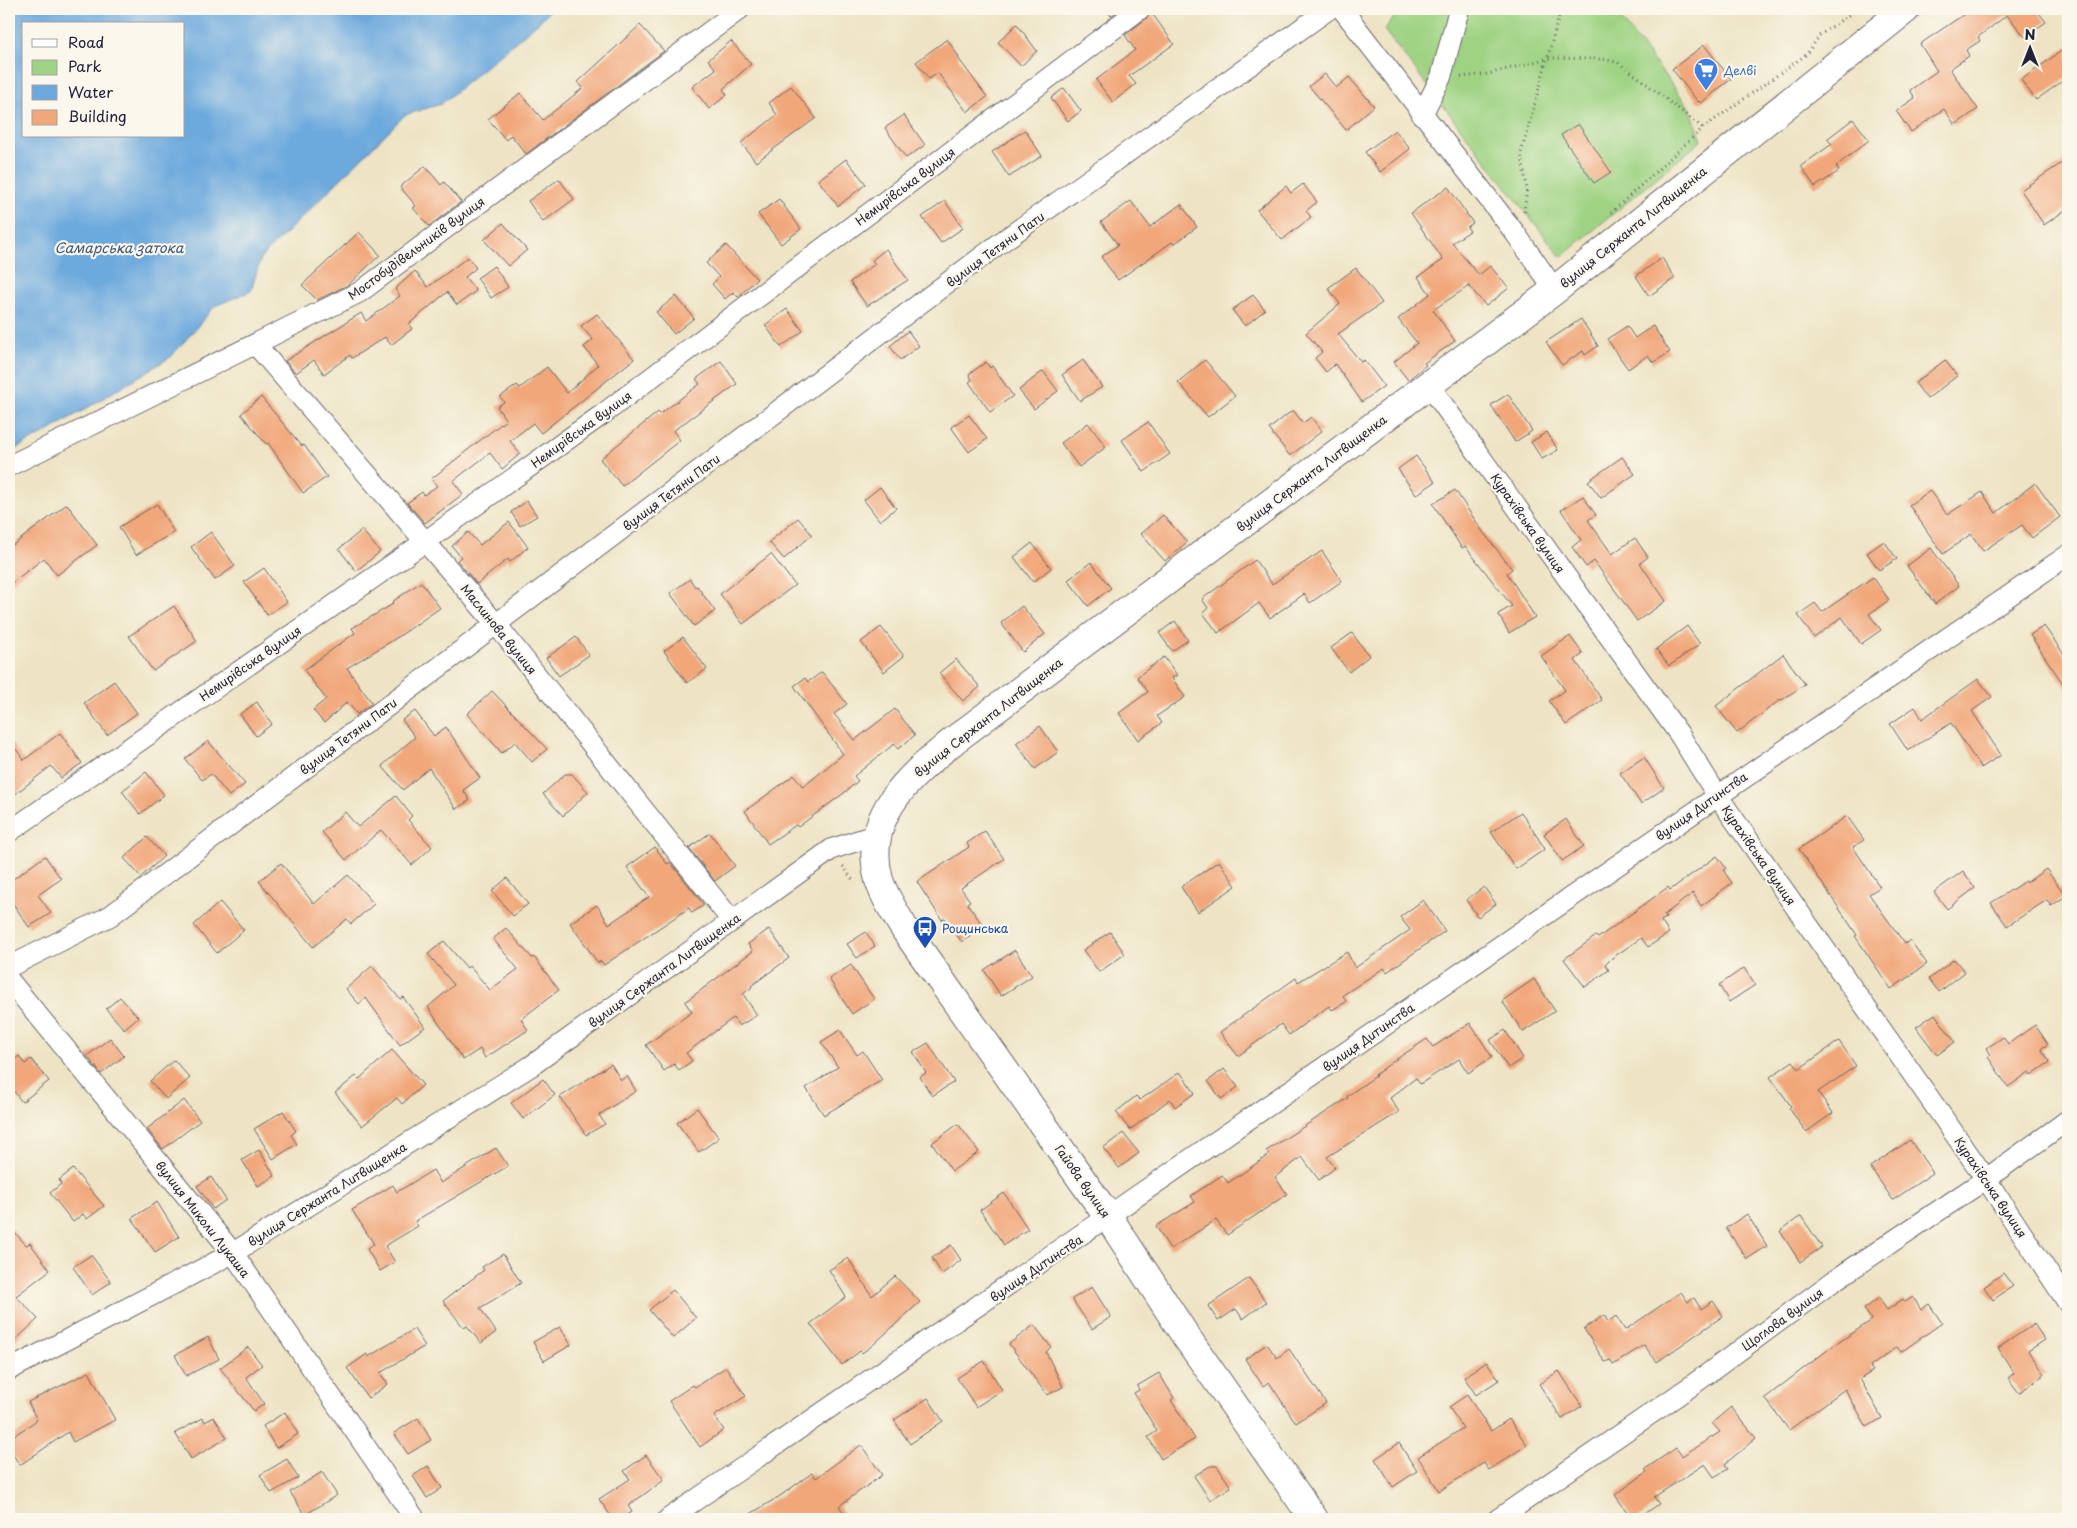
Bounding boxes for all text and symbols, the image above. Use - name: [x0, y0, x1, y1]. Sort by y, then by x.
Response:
- legend: [22, 22, 185, 138]
- north arrow: [2004, 22, 2054, 72]
- text: N: [2024, 24, 2036, 45]
- text: Road: [68, 30, 104, 53]
- text: Park: [68, 54, 102, 77]
- supermarket icon: Делві: [1693, 57, 1719, 91]
- place label: Делві: [1723, 61, 1757, 79]
- text: Water: [68, 80, 113, 103]
- text: Building: [68, 104, 127, 127]
- street label: Немирівська вулиця: [851, 143, 959, 229]
- street label: вулиця Сержанта Литвищенка: [1556, 162, 1711, 292]
- street label: Мостобудівельників вулиця: [344, 192, 488, 304]
- street label: вулиця Тетяни Пати: [942, 207, 1048, 291]
- water label: Самарська затока: [55, 237, 185, 258]
- street label: Немирівська вулиця: [527, 386, 635, 472]
- street label: вулиця Сержанта Литвищенка: [1232, 410, 1390, 536]
- street label: вулиця Тетяни Пати: [618, 449, 724, 535]
- street label: Курахівська вулиця: [1487, 469, 1569, 577]
- street label: Маслинова вулиця: [457, 580, 541, 678]
- street label: Немирівська вулиця: [195, 621, 305, 705]
- street label: вулиця Сержанта Литвищенка: [910, 653, 1067, 781]
- street label: вулиця Тетяни Пати: [295, 693, 401, 779]
- street label: вулиця Дитинства: [1651, 767, 1751, 845]
- street label: Курахівська вулиця: [1718, 801, 1800, 909]
- street label: вулиця Сержанта Литвищенка: [584, 908, 744, 1031]
- bus stop icon: Рощинська: [912, 915, 938, 949]
- place label: Рощинська: [942, 919, 1009, 937]
- street label: вулиця Дитинства: [1318, 998, 1418, 1076]
- street label: Курахівська вулиця: [1950, 1133, 2032, 1241]
- street label: вулиця Сержанта Литвищенка: [244, 1137, 410, 1250]
- street label: Гайова вулиця: [1051, 1141, 1115, 1221]
- street label: вулиця Миколи Лукаша: [152, 1157, 255, 1282]
- street label: вулиця Дитинства: [986, 1230, 1086, 1306]
- street label: Щоглова вулиця: [1738, 1283, 1826, 1355]

